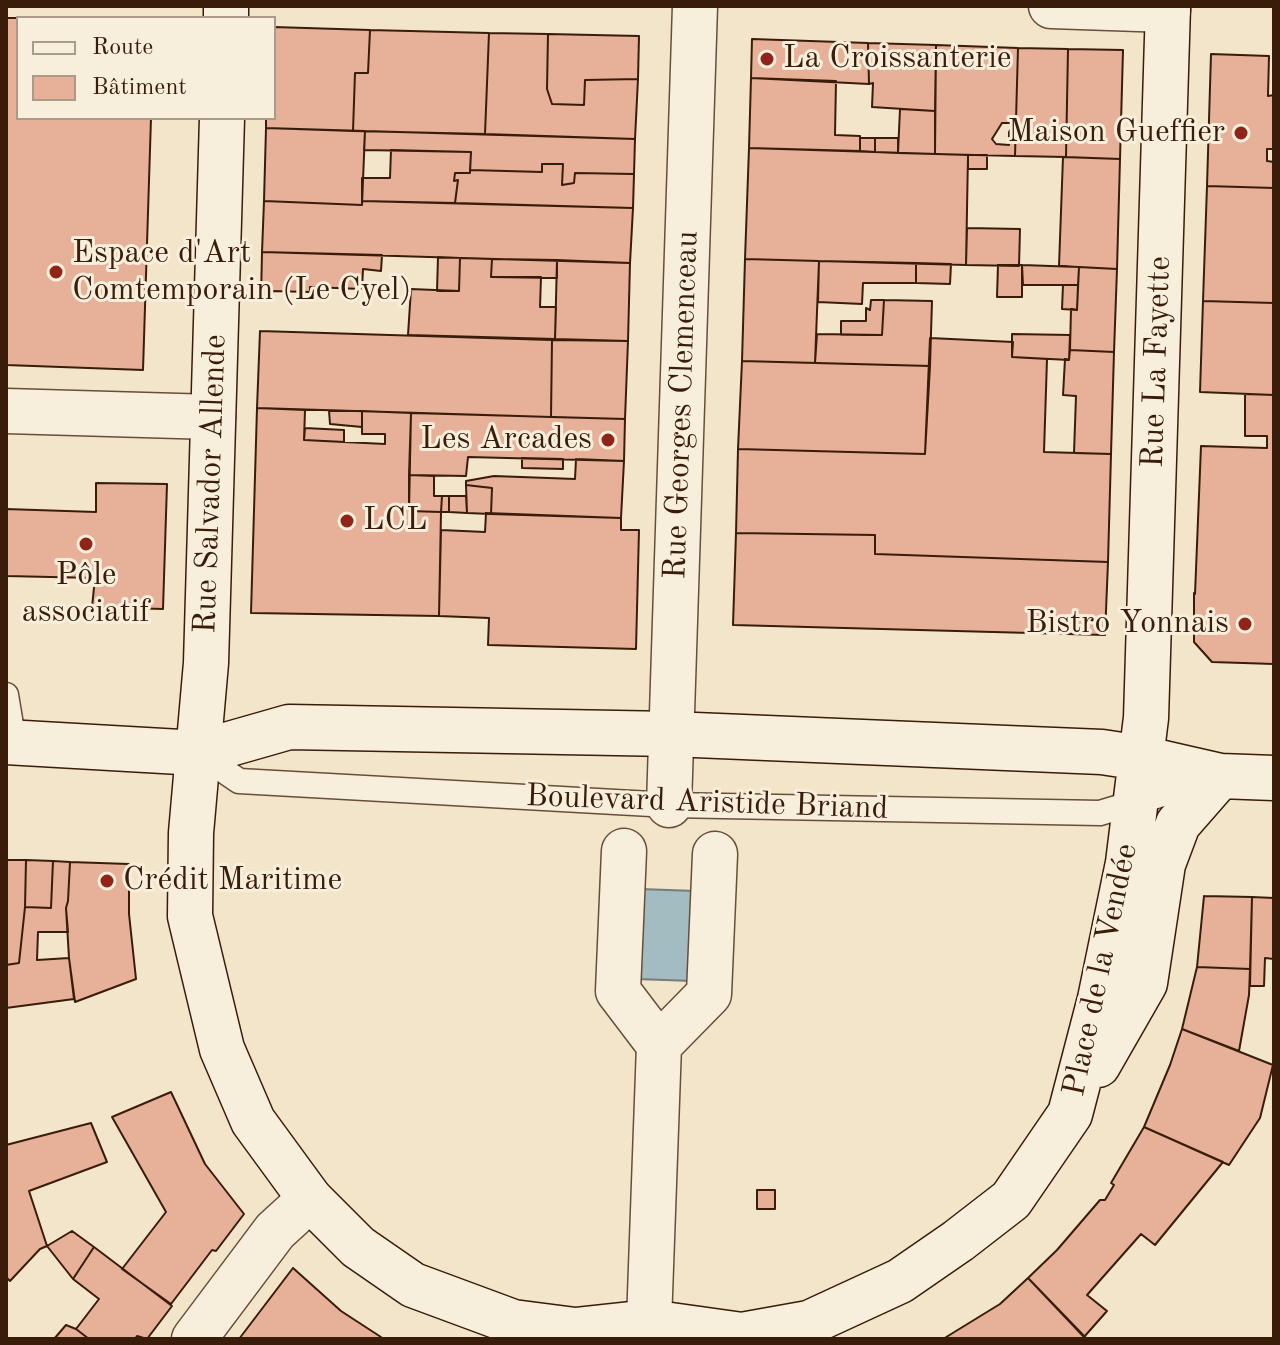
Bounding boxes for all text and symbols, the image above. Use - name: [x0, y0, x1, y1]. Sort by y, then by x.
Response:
- legend: [16, 16, 276, 120]
- text: Route: [92, 36, 153, 60]
- place label: La Croissanterie: [783, 40, 1012, 78]
- marker: La Croissanterie: [758, 50, 776, 68]
- text: Bâtiment: [92, 76, 187, 100]
- place label: Maison Gueffier: [1008, 114, 1225, 152]
- marker: Maison Gueffier: [1232, 124, 1250, 142]
- street label: Rue Georges Clemenceau: [657, 230, 707, 580]
- place label: Espace d'Art Comtemporain (Le Cyel): [72, 235, 411, 310]
- street label: Rue La Fayette: [1134, 255, 1180, 469]
- marker: Espace d'Art Comtemporain (Le Cyel): [47, 263, 65, 281]
- street label: Rue Salvador Allende: [187, 334, 235, 634]
- place label: Les Arcades: [420, 421, 592, 459]
- marker: Les Arcades: [599, 431, 617, 449]
- place label: LCL: [363, 502, 427, 540]
- marker: LCL: [338, 512, 356, 530]
- marker: Pôle associatif: [77, 535, 95, 553]
- place label: Pôle associatif: [22, 557, 150, 632]
- place label: Bistro Yonnais: [1025, 605, 1229, 643]
- marker: Bistro Yonnais: [1236, 615, 1254, 633]
- street label: Boulevard Aristide Briand: [525, 777, 889, 829]
- street label: Place de la Vendée: [1055, 840, 1147, 1100]
- place label: Crédit Maritime: [123, 862, 342, 900]
- marker: Crédit Maritime: [98, 872, 116, 890]

